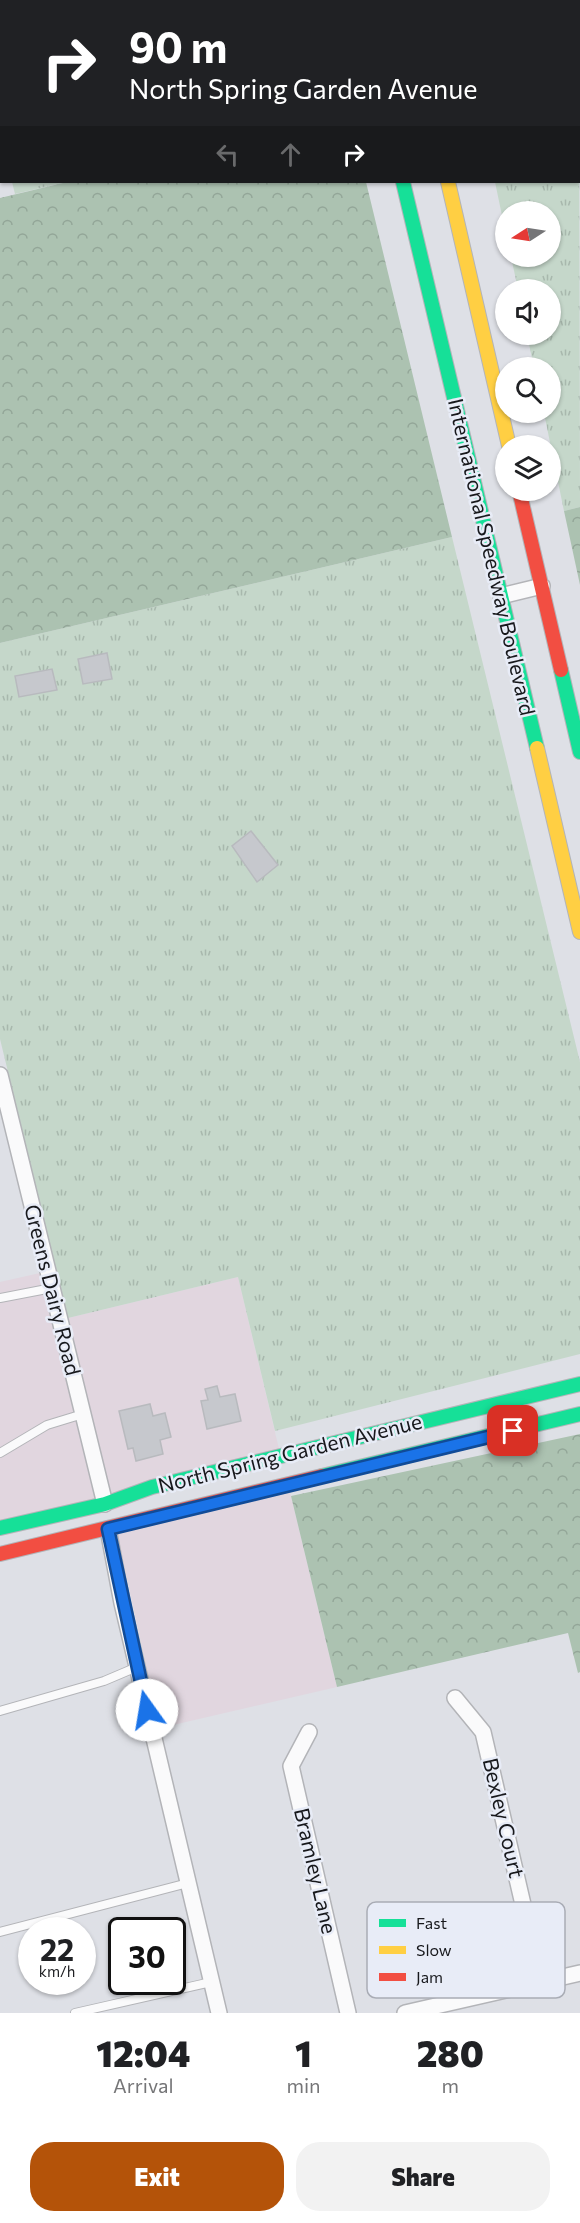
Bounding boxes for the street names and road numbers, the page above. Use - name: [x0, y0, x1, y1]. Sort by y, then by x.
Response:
- street label: International Speedway Boulevard: [444, 396, 541, 718]
- street label: Greens Dairy Road: [20, 1202, 87, 1378]
- street label: North Spring Garden Avenue: [155, 1408, 424, 1497]
- street label: Bexley Court: [479, 1755, 530, 1880]
- street label: Bramley Lane: [290, 1805, 343, 1936]

